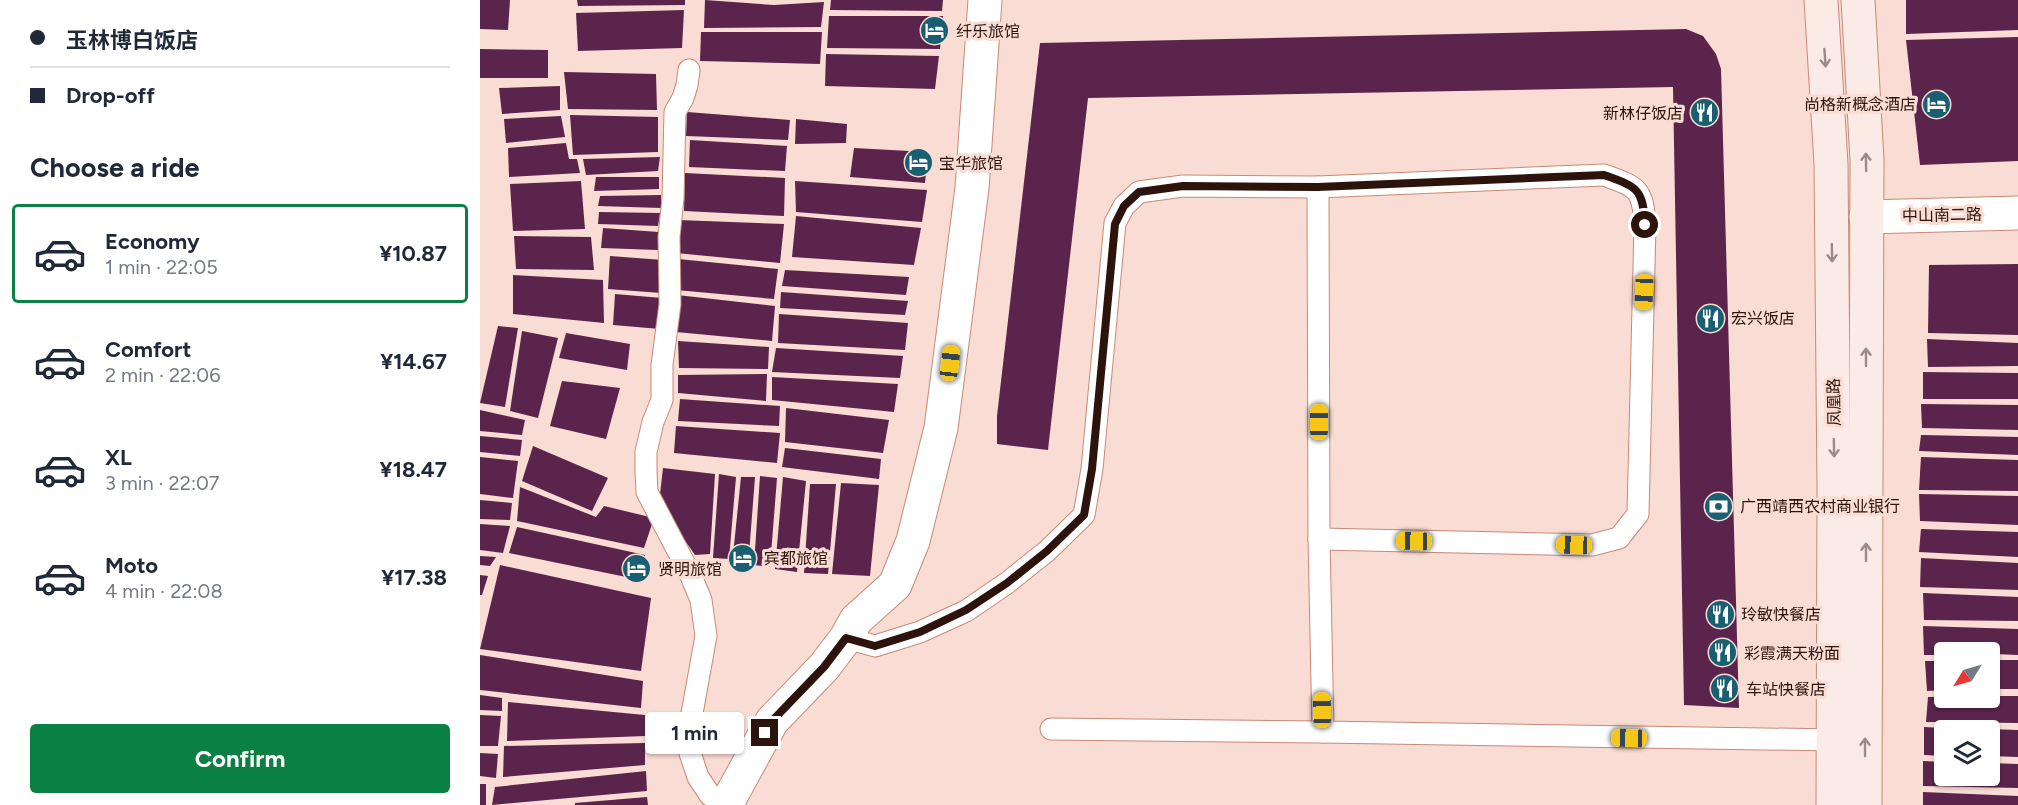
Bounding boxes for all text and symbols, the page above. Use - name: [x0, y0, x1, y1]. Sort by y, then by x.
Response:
- hotel icon: 纤乐旅馆: [919, 15, 951, 47]
- place label: 纤乐旅馆: [956, 22, 1020, 41]
- text: 玉林博白饭店: [66, 27, 198, 54]
- one-way arrow: [1819, 48, 1830, 68]
- text: Drop-off: [66, 82, 155, 109]
- hotel icon: 尚格新概念酒店: [1921, 88, 1953, 120]
- place label: 尚格新概念酒店: [1804, 95, 1916, 114]
- restaurant icon: 新林仔饭店: [1688, 97, 1720, 129]
- place label: 新林仔饭店: [1603, 104, 1683, 123]
- hotel icon: 宝华旅馆: [902, 147, 934, 179]
- text: Choose a ride: [30, 151, 199, 184]
- one-way arrow: [1861, 152, 1872, 172]
- place label: 宝华旅馆: [939, 154, 1003, 173]
- street label: 中山南二路: [1902, 205, 1982, 225]
- route start: [1631, 211, 1658, 238]
- icon: car: [33, 227, 87, 281]
- text: Economy: [105, 228, 200, 255]
- text: ¥10.87: [379, 240, 447, 267]
- one-way arrow: [1826, 243, 1838, 263]
- text: 1 min · 22:05: [105, 255, 218, 279]
- car: [1634, 274, 1654, 310]
- restaurant icon: 宏兴饭店: [1694, 302, 1726, 334]
- place label: 宏兴饭店: [1731, 309, 1795, 328]
- icon: car: [33, 335, 87, 389]
- text: Comfort: [105, 336, 191, 363]
- car: [939, 344, 961, 382]
- one-way arrow: [1860, 347, 1872, 367]
- text: ¥14.67: [380, 348, 447, 375]
- text: 2 min · 22:06: [105, 363, 220, 387]
- street label: 凤凰路: [1824, 378, 1844, 426]
- car: [1310, 404, 1328, 440]
- one-way arrow: [1828, 438, 1840, 458]
- icon: car: [33, 443, 87, 497]
- text: XL: [105, 444, 132, 471]
- text: ¥18.47: [380, 456, 447, 483]
- text: 3 min · 22:07: [105, 471, 220, 495]
- bank icon: 广西靖西农村商业银行: [1703, 490, 1735, 522]
- place label: 广西靖西农村商业银行: [1740, 497, 1900, 516]
- car: [1396, 532, 1432, 550]
- car: [1556, 535, 1592, 555]
- hotel icon: 宾都旅馆: [727, 542, 759, 574]
- one-way arrow: [1860, 542, 1871, 562]
- place label: 宾都旅馆: [764, 549, 828, 568]
- icon: car: [33, 551, 87, 605]
- text: Moto: [105, 552, 158, 579]
- hotel icon: 贤明旅馆: [621, 553, 653, 585]
- place label: 贤明旅馆: [658, 560, 722, 579]
- text: ¥17.38: [381, 564, 447, 591]
- text: 4 min · 22:08: [105, 579, 223, 603]
- restaurant icon: 玲敏快餐店: [1704, 598, 1736, 630]
- place label: 玲敏快餐店: [1741, 605, 1821, 624]
- restaurant icon: 彩霞满天粉面: [1707, 637, 1739, 669]
- north arrow: [1934, 642, 2000, 708]
- map controls: [1934, 642, 2000, 786]
- place label: 彩霞满天粉面: [1744, 644, 1840, 663]
- restaurant icon: 车站快餐店: [1709, 673, 1741, 705]
- place label: 车站快餐店: [1746, 680, 1826, 699]
- car: [1313, 692, 1331, 728]
- callout: 1 min: [645, 712, 744, 754]
- route end: [751, 719, 778, 746]
- button: layers: [1934, 720, 2000, 786]
- text: 1 min: [671, 721, 718, 745]
- button: Confirm: [30, 724, 450, 793]
- car: [1611, 729, 1647, 747]
- one-way arrow: [1859, 737, 1871, 757]

